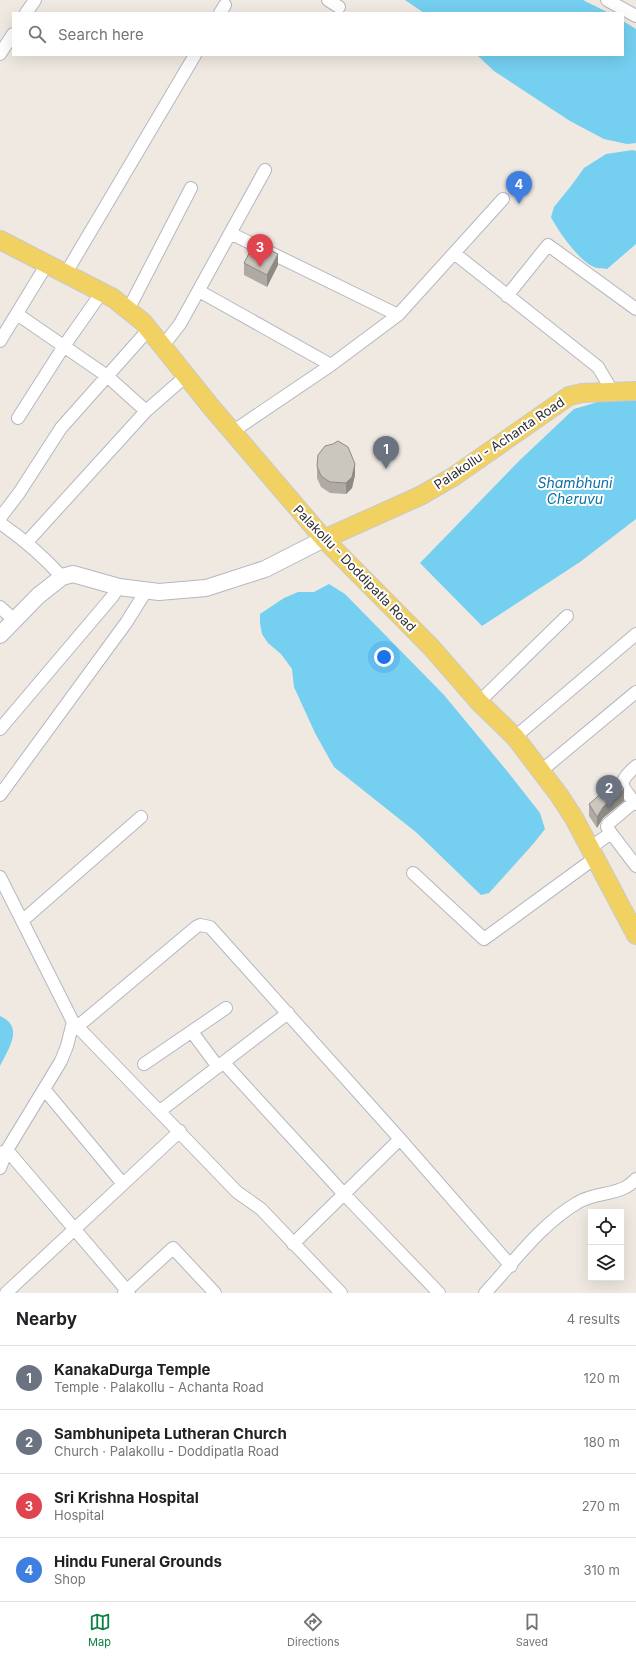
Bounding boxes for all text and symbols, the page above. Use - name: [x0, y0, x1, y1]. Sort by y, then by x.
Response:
- search box: [12, 12, 624, 56]
- icon: search: [26, 23, 48, 45]
- text: Search here: [58, 25, 144, 44]
- pin: 4: [506, 171, 532, 204]
- pin: 3: [247, 234, 273, 267]
- street label: Palakollu - Achanta Road: [431, 393, 567, 493]
- pin: 1: [373, 436, 399, 469]
- water label: Shambhuni Cheruvu: [538, 474, 613, 507]
- street label: Palakollu - Doddipatla Road: [290, 502, 420, 634]
- your location: [374, 647, 394, 667]
- pin: 2: [596, 775, 622, 808]
- map controls: [588, 1209, 624, 1281]
- button: locate: [588, 1209, 624, 1245]
- button: layers: [588, 1245, 624, 1281]
- text: Nearby: [16, 1309, 77, 1329]
- text: 4 results: [567, 1311, 620, 1327]
- text: KanakaDurga Temple: [54, 1360, 211, 1379]
- text: 1: [26, 1370, 32, 1386]
- text: 120 m: [584, 1370, 620, 1386]
- text: Temple · Palakollu - Achanta Road: [54, 1379, 264, 1395]
- text: Sambhunipeta Lutheran Church: [54, 1424, 287, 1443]
- text: 2: [25, 1434, 33, 1450]
- text: 180 m: [583, 1434, 620, 1450]
- text: Church · Palakollu - Doddipatla Road: [54, 1443, 279, 1459]
- text: Sri Krishna Hospital: [54, 1488, 199, 1507]
- text: 3: [25, 1498, 33, 1514]
- text: 270 m: [582, 1498, 620, 1514]
- text: Hospital: [54, 1507, 104, 1523]
- text: Hindu Funeral Grounds: [54, 1552, 222, 1571]
- text: 4: [25, 1562, 33, 1578]
- text: 310 m: [583, 1562, 620, 1578]
- text: Shop: [54, 1571, 86, 1587]
- tab: Map: [88, 1611, 111, 1649]
- tab: Directions: [287, 1611, 340, 1649]
- tab: Saved: [516, 1611, 548, 1649]

